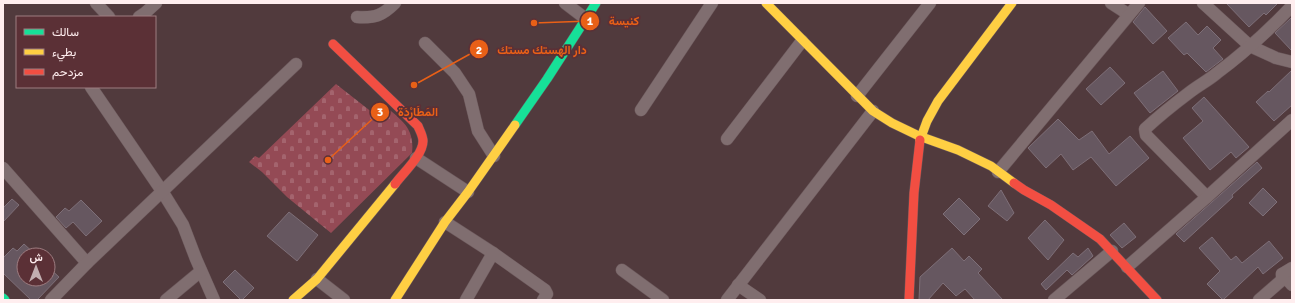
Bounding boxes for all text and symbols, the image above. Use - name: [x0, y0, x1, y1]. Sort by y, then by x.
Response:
- callout: كنيسة: [580, 9, 647, 33]
- text: 1: [587, 14, 594, 29]
- text: كنيسة: [609, 14, 640, 29]
- legend: [16, 16, 156, 88]
- text: سالك: [52, 25, 79, 40]
- callout: دار الهستك مستك: [469, 37, 595, 61]
- text: 2: [476, 43, 482, 58]
- text: دار الهستك مستك: [497, 43, 587, 58]
- text: بطيء: [52, 45, 76, 62]
- text: مزدحم: [52, 65, 83, 80]
- callout: المَطَارْدَة: [370, 100, 446, 124]
- text: 3: [377, 105, 383, 120]
- text: المَطَارْدَة: [398, 105, 438, 120]
- north arrow: [16, 247, 56, 287]
- text: ش: [29, 251, 43, 264]

